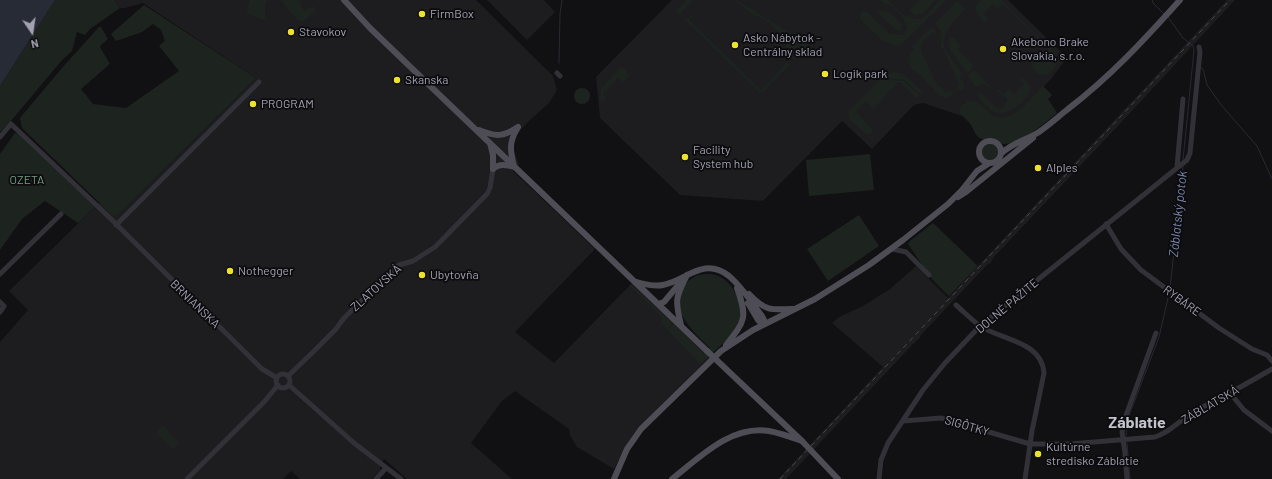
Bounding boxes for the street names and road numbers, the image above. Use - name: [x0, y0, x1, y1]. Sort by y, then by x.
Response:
- street label: ZLATOVSKÁ: [348, 262, 404, 314]
- street label: DOLNÉ PAŽITE: [973, 276, 1041, 336]
- street label: BRNIANSKA: [167, 277, 223, 331]
- street label: RYBÁRE: [1160, 283, 1204, 319]
- street label: ZÁBLATSKÁ: [1179, 383, 1241, 427]
- street label: SIGÔTKY: [943, 413, 991, 439]

